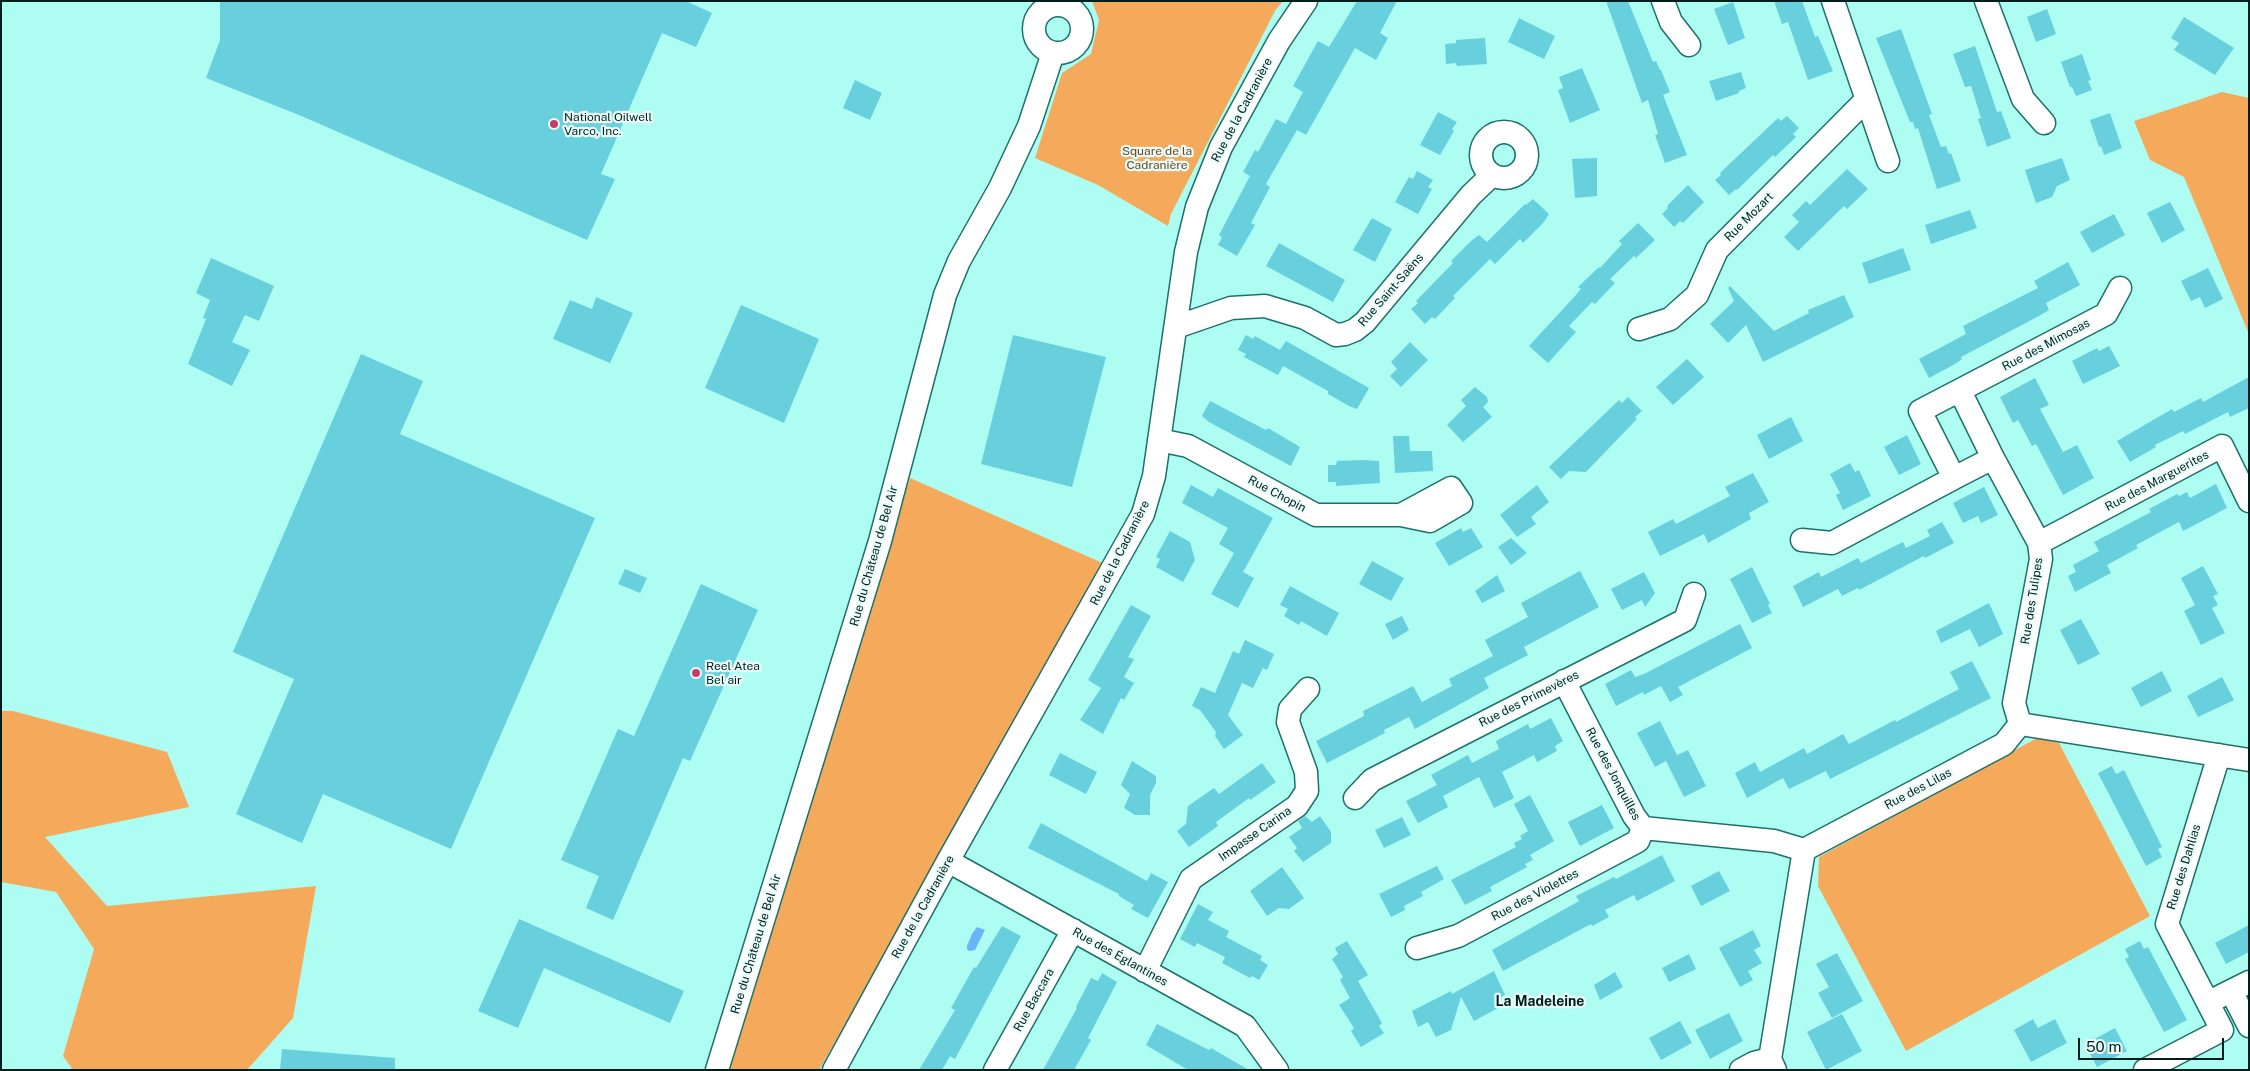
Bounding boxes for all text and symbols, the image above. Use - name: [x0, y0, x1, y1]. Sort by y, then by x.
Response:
- street label: Rue de la Cadranière: [1208, 55, 1276, 165]
- place label: National Oilwell Varco, Inc.: [564, 110, 652, 138]
- marker: National Oilwell Varco, Inc.: [548, 118, 560, 130]
- park label: Square de la Cadranière: [1122, 144, 1192, 172]
- street label: Rue Mozart: [1721, 189, 1777, 245]
- street label: Rue Saint-Saëns: [1355, 251, 1427, 329]
- street label: Rue des Mimosas: [2000, 316, 2092, 374]
- street label: Rue des Marguerites: [2103, 448, 2211, 514]
- street label: Rue Chopin: [1245, 473, 1309, 515]
- street label: Rue du Château de Bel Air: [847, 484, 901, 628]
- street label: Rue de la Cadranière: [1087, 498, 1153, 608]
- street label: Rue des Tulipes: [2018, 557, 2046, 645]
- place label: Reel Atea Bel air: [706, 659, 760, 687]
- marker: Reel Atea Bel air: [690, 667, 702, 679]
- street label: Rue des Primevères: [1477, 668, 1581, 730]
- street label: Rue des Jonquilles: [1583, 725, 1643, 823]
- street label: Rue des Lilas: [1882, 765, 1954, 813]
- street label: Impasse Carina: [1216, 804, 1294, 864]
- street label: Rue des Dahlias: [2164, 822, 2204, 912]
- street label: Rue de la Cadranière: [889, 853, 957, 961]
- street label: Rue des Violettes: [1489, 866, 1581, 924]
- street label: Rue du Château de Bel Air: [728, 872, 784, 1016]
- street label: Rue des Églantines: [1070, 925, 1170, 989]
- street label: Rue Baccara: [1011, 966, 1057, 1034]
- district label: La Madeleine: [1496, 994, 1584, 1010]
- scale bar: [2080, 1028, 2226, 1060]
- text: 50 m: [2086, 1038, 2121, 1055]

